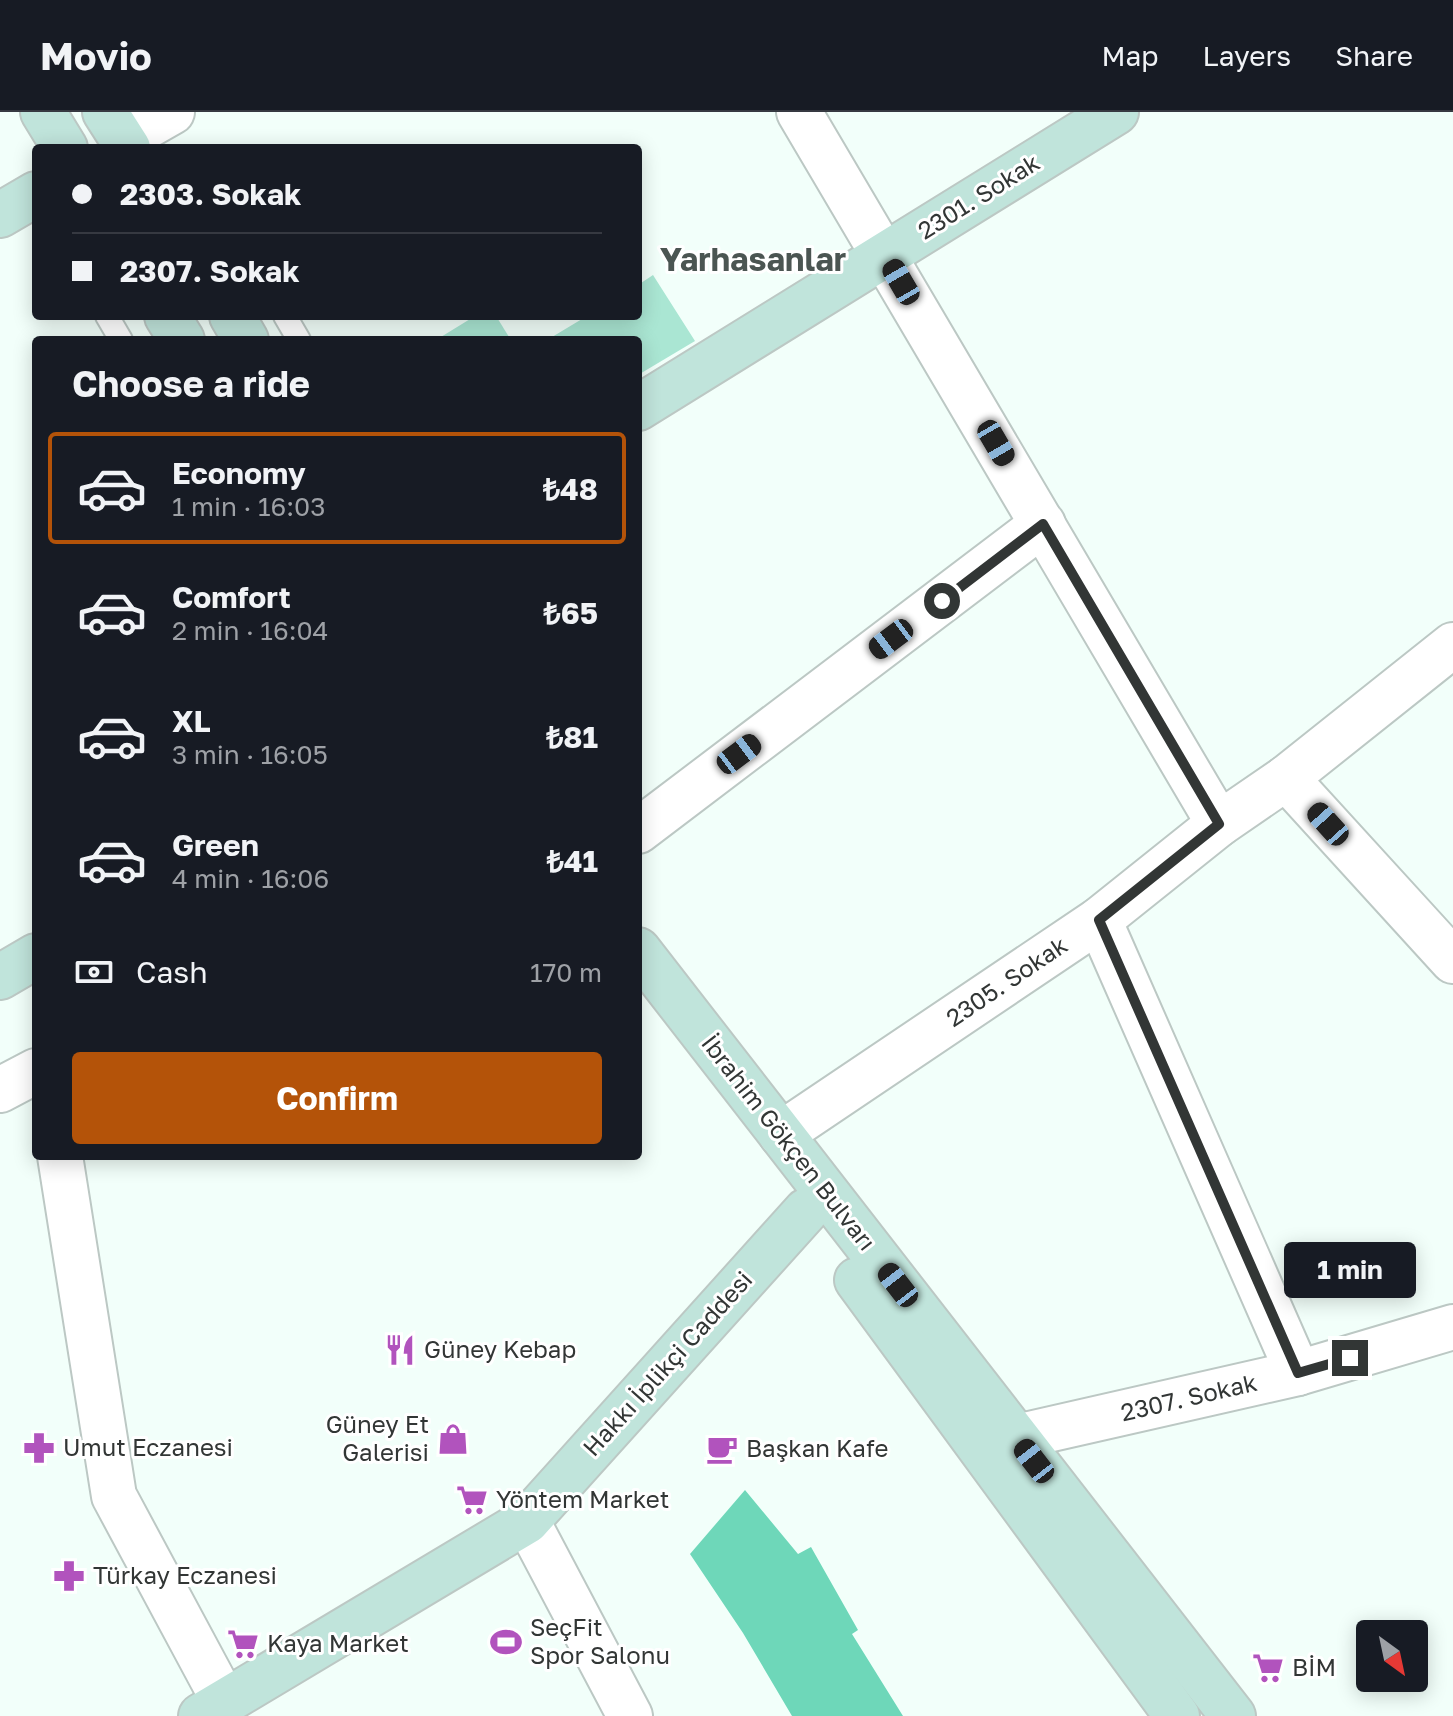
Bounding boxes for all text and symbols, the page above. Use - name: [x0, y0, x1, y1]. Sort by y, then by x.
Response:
- text: Movio: [40, 33, 152, 78]
- text: Map: [1101, 39, 1159, 72]
- text: Layers: [1203, 39, 1291, 72]
- text: Share: [1335, 39, 1413, 72]
- street label: 2301. Sokak: [912, 147, 1044, 245]
- text: 2303. Sokak: [120, 176, 302, 212]
- district label: Yarhasanlar: [660, 240, 846, 278]
- text: 2307. Sokak: [120, 253, 300, 289]
- car: [879, 255, 923, 309]
- text: Choose a ride: [72, 362, 310, 405]
- car: [974, 416, 1018, 470]
- icon: car: [76, 452, 148, 524]
- text: Economy: [172, 455, 306, 491]
- text: ₺48: [543, 471, 598, 507]
- text: 1 min · 16:03: [172, 491, 325, 522]
- icon: car: [76, 576, 148, 648]
- text: Comfort: [172, 579, 291, 615]
- route start: [924, 583, 960, 619]
- text: ₺65: [543, 595, 598, 631]
- text: 2 min · 16:04: [172, 615, 328, 646]
- car: [865, 615, 917, 663]
- icon: car: [76, 700, 148, 772]
- text: XL: [172, 703, 211, 739]
- text: ₺81: [546, 719, 598, 755]
- car: [713, 730, 765, 778]
- text: 3 min · 16:05: [172, 739, 328, 770]
- car: [1303, 798, 1353, 850]
- icon: car: [76, 824, 148, 896]
- text: Green: [172, 827, 259, 863]
- text: ₺41: [547, 843, 598, 879]
- text: 4 min · 16:06: [172, 863, 329, 894]
- street label: 2305. Sokak: [940, 930, 1072, 1032]
- icon: cash: [72, 950, 116, 994]
- text: Cash: [136, 954, 208, 990]
- text: 170 m: [530, 957, 602, 988]
- street label: İbrahim Gökçen Bulvarı: [696, 1029, 882, 1256]
- button: Confirm: [72, 1052, 602, 1144]
- callout: 1 min: [1284, 1242, 1416, 1298]
- text: 1 min: [1317, 1254, 1383, 1285]
- car: [874, 1259, 922, 1311]
- street label: Hakkı İplikçi Caddesi: [576, 1265, 758, 1461]
- restaurant icon: Güney Kebap: [383, 1333, 417, 1367]
- place label: Güney Kebap: [424, 1334, 576, 1363]
- route end: [1332, 1340, 1368, 1376]
- street label: 2307. Sokak: [1118, 1367, 1260, 1426]
- place label: Güney Et Galerisi: [326, 1409, 429, 1466]
- shop icon: Güney Et Galerisi: [436, 1422, 470, 1456]
- pharmacy icon: Umut Eczanesi: [22, 1431, 56, 1465]
- place label: Umut Eczanesi: [63, 1432, 233, 1461]
- cafe icon: Başkan Kafe: [705, 1432, 739, 1466]
- place label: Başkan Kafe: [746, 1433, 888, 1462]
- car: [1010, 1435, 1058, 1487]
- supermarket icon: Yöntem Market: [455, 1483, 489, 1517]
- place label: Yöntem Market: [496, 1484, 669, 1513]
- pharmacy icon: Türkay Eczanesi: [52, 1559, 86, 1593]
- place label: Türkay Eczanesi: [93, 1560, 277, 1589]
- place label: SeçFit Spor Salonu: [530, 1612, 670, 1669]
- north arrow: [1356, 1620, 1428, 1692]
- map controls: [1356, 1620, 1428, 1692]
- sports icon: SeçFit Spor Salonu: [489, 1625, 523, 1659]
- supermarket icon: Kaya Market: [226, 1627, 260, 1661]
- place label: Kaya Market: [267, 1628, 409, 1657]
- supermarket icon: BİM: [1251, 1651, 1285, 1685]
- place label: BİM: [1292, 1652, 1336, 1681]

